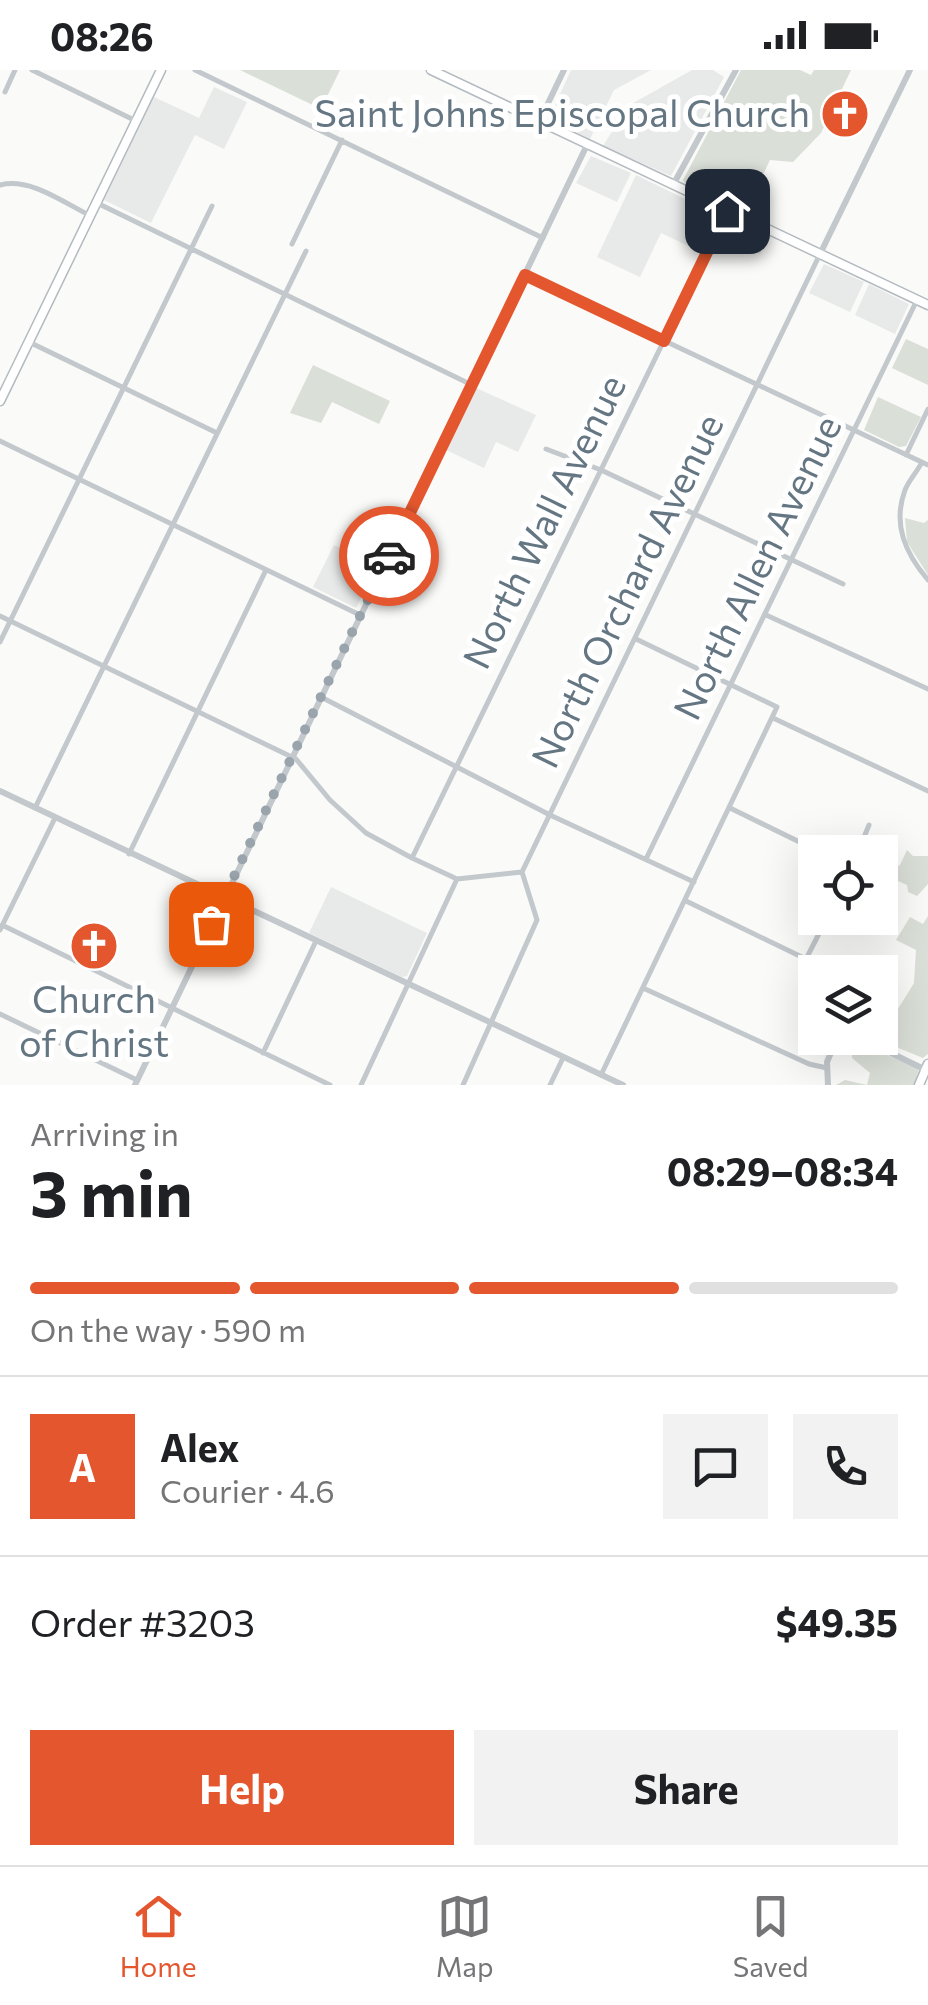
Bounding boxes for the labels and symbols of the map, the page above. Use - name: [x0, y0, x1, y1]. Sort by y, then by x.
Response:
- place label: Saint Johns Episcopal Church: [315, 88, 810, 135]
- church icon: Saint Johns Episcopal Church: [819, 88, 871, 140]
- pin: [685, 169, 770, 254]
- street label: North Wall Avenue: [451, 366, 634, 675]
- street label: North Orchard Avenue: [520, 405, 732, 774]
- street label: North Allen Avenue: [662, 407, 850, 727]
- courier: [339, 506, 439, 606]
- pin: [169, 882, 254, 967]
- church icon: Church of Christ: [68, 920, 120, 972]
- place label: Church of Christ: [19, 974, 169, 1065]

